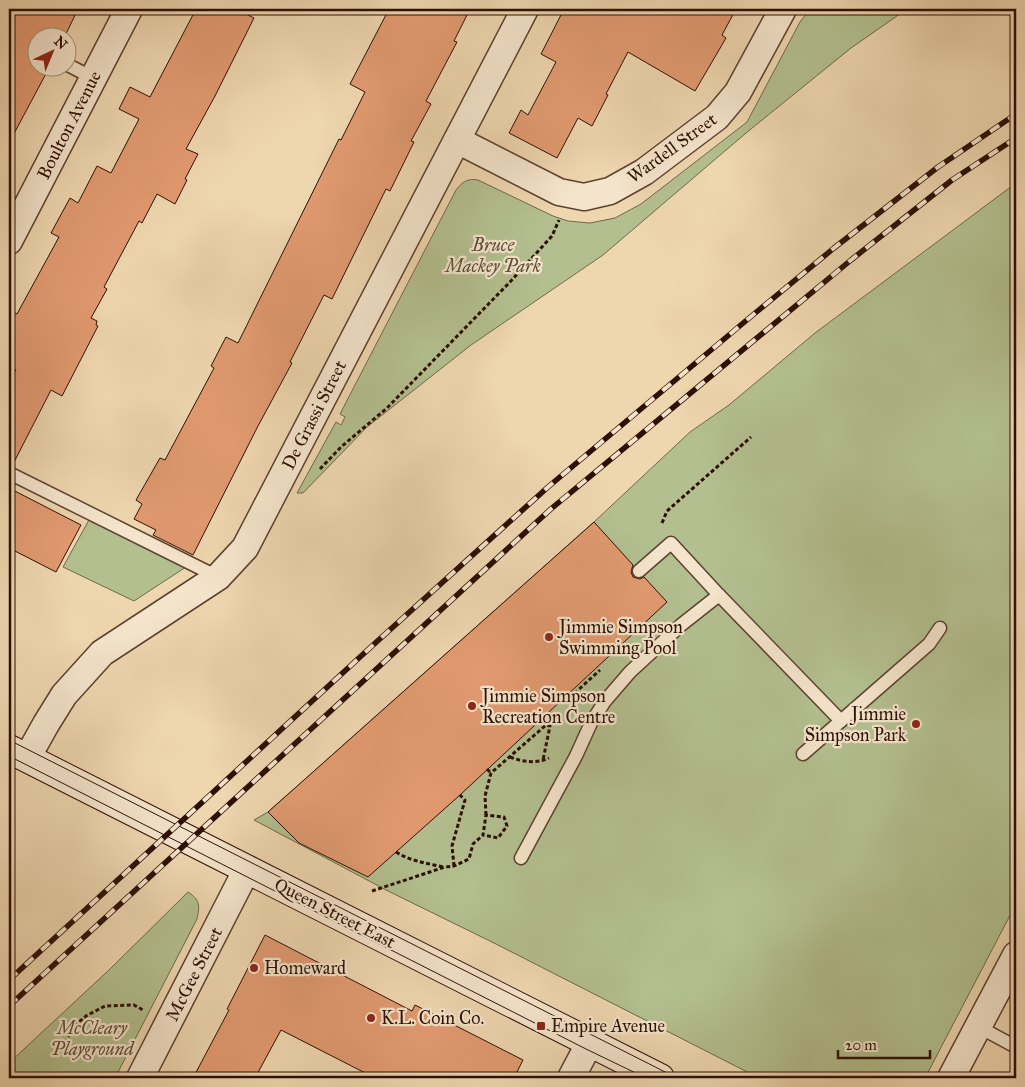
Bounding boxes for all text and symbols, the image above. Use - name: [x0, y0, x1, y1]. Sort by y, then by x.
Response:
- north arrow: [28, 28, 78, 78]
- text: N: [51, 33, 71, 53]
- street label: Boulton Avenue: [32, 67, 106, 183]
- street label: Wardell Street: [623, 108, 722, 188]
- park label: Bruce Mackey Park: [443, 234, 541, 277]
- street label: De Grassi Street: [277, 356, 351, 473]
- place label: Jimmie Simpson Swimming Pool: [557, 616, 683, 660]
- marker: Jimmie Simpson Swimming Pool: [543, 631, 555, 643]
- place label: Jimmie Simpson Recreation Centre: [480, 685, 615, 728]
- marker: Jimmie Simpson Recreation Centre: [466, 700, 478, 712]
- place label: Jimmie Simpson Park: [805, 703, 907, 746]
- marker: Jimmie Simpson Park: [910, 718, 922, 730]
- street label: Queen Street East: [271, 873, 400, 953]
- street label: McGee Street: [161, 923, 227, 1025]
- place label: Homeward: [264, 957, 346, 979]
- marker: Homeward: [248, 962, 260, 974]
- place label: K.L. Coin Co.: [381, 1007, 484, 1029]
- marker: K.L. Coin Co.: [365, 1012, 377, 1024]
- place label: Empire Avenue: [551, 1015, 665, 1037]
- park label: McCleary Playground: [50, 1017, 135, 1060]
- marker: Empire Avenue: [535, 1020, 547, 1032]
- scale bar: [838, 1027, 930, 1059]
- text: 20 m: [845, 1036, 877, 1054]

